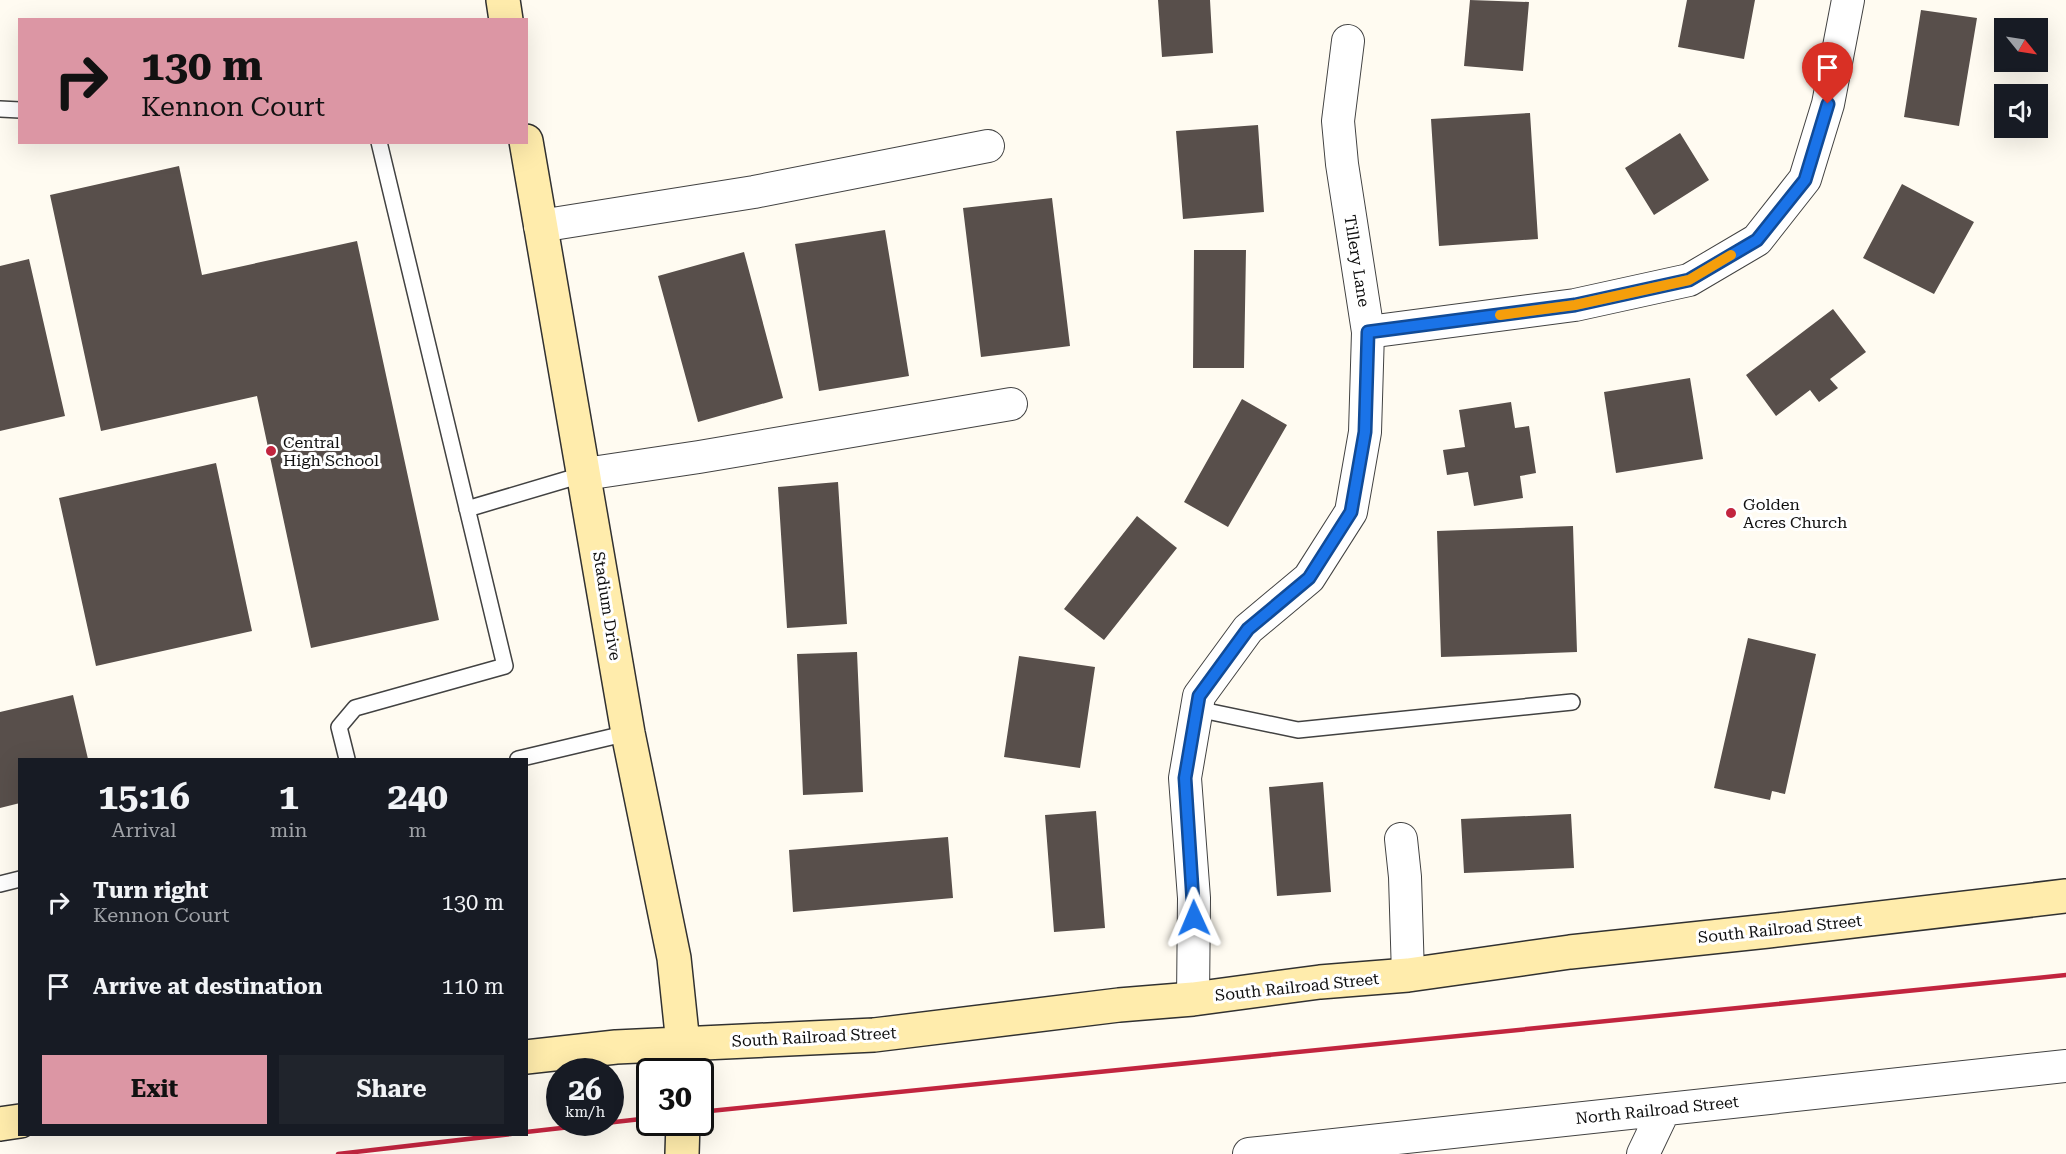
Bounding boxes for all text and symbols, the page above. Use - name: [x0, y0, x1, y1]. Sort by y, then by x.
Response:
- north arrow: [1994, 18, 2048, 72]
- map controls: [1994, 18, 2048, 138]
- text: 130 m: [141, 41, 263, 90]
- icon: right: [42, 42, 120, 120]
- pin: [1802, 42, 1853, 104]
- icon: arrive: [1811, 51, 1844, 84]
- button: sound: [1994, 84, 2048, 138]
- text: Kennon Court: [141, 91, 325, 123]
- street label: Tillery Lane: [1340, 214, 1374, 308]
- place label: Central High School: [283, 433, 379, 470]
- marker: Central High School: [264, 444, 278, 458]
- place label: Golden Acres Church: [1743, 495, 1847, 532]
- marker: Golden Acres Church: [1724, 506, 1738, 520]
- street label: Stadium Drive: [589, 550, 625, 662]
- text: 15:16: [98, 776, 190, 818]
- text: 1: [279, 776, 299, 818]
- text: 240: [388, 776, 448, 818]
- text: Arrival: [111, 818, 176, 842]
- text: min: [270, 818, 307, 842]
- text: m: [409, 818, 427, 842]
- text: Turn right: [93, 878, 208, 903]
- icon: right: [42, 886, 75, 919]
- position arrow: [1162, 886, 1226, 950]
- text: 130 m: [441, 890, 504, 915]
- text: Kennon Court: [93, 903, 229, 927]
- street label: South Railroad Street: [1697, 911, 1863, 947]
- street label: South Railroad Street: [1214, 969, 1380, 1005]
- icon: arrive: [42, 970, 75, 1003]
- text: Arrive at destination: [93, 974, 322, 999]
- text: 110 m: [441, 974, 504, 999]
- street label: South Railroad Street: [731, 1023, 897, 1051]
- button: Exit: [42, 1055, 267, 1124]
- button: Share: [279, 1055, 504, 1124]
- speed limit sign: 30: [636, 1058, 714, 1136]
- text: 26: [568, 1072, 602, 1107]
- street label: North Railroad Street: [1574, 1092, 1740, 1128]
- text: km/h: [565, 1103, 605, 1121]

